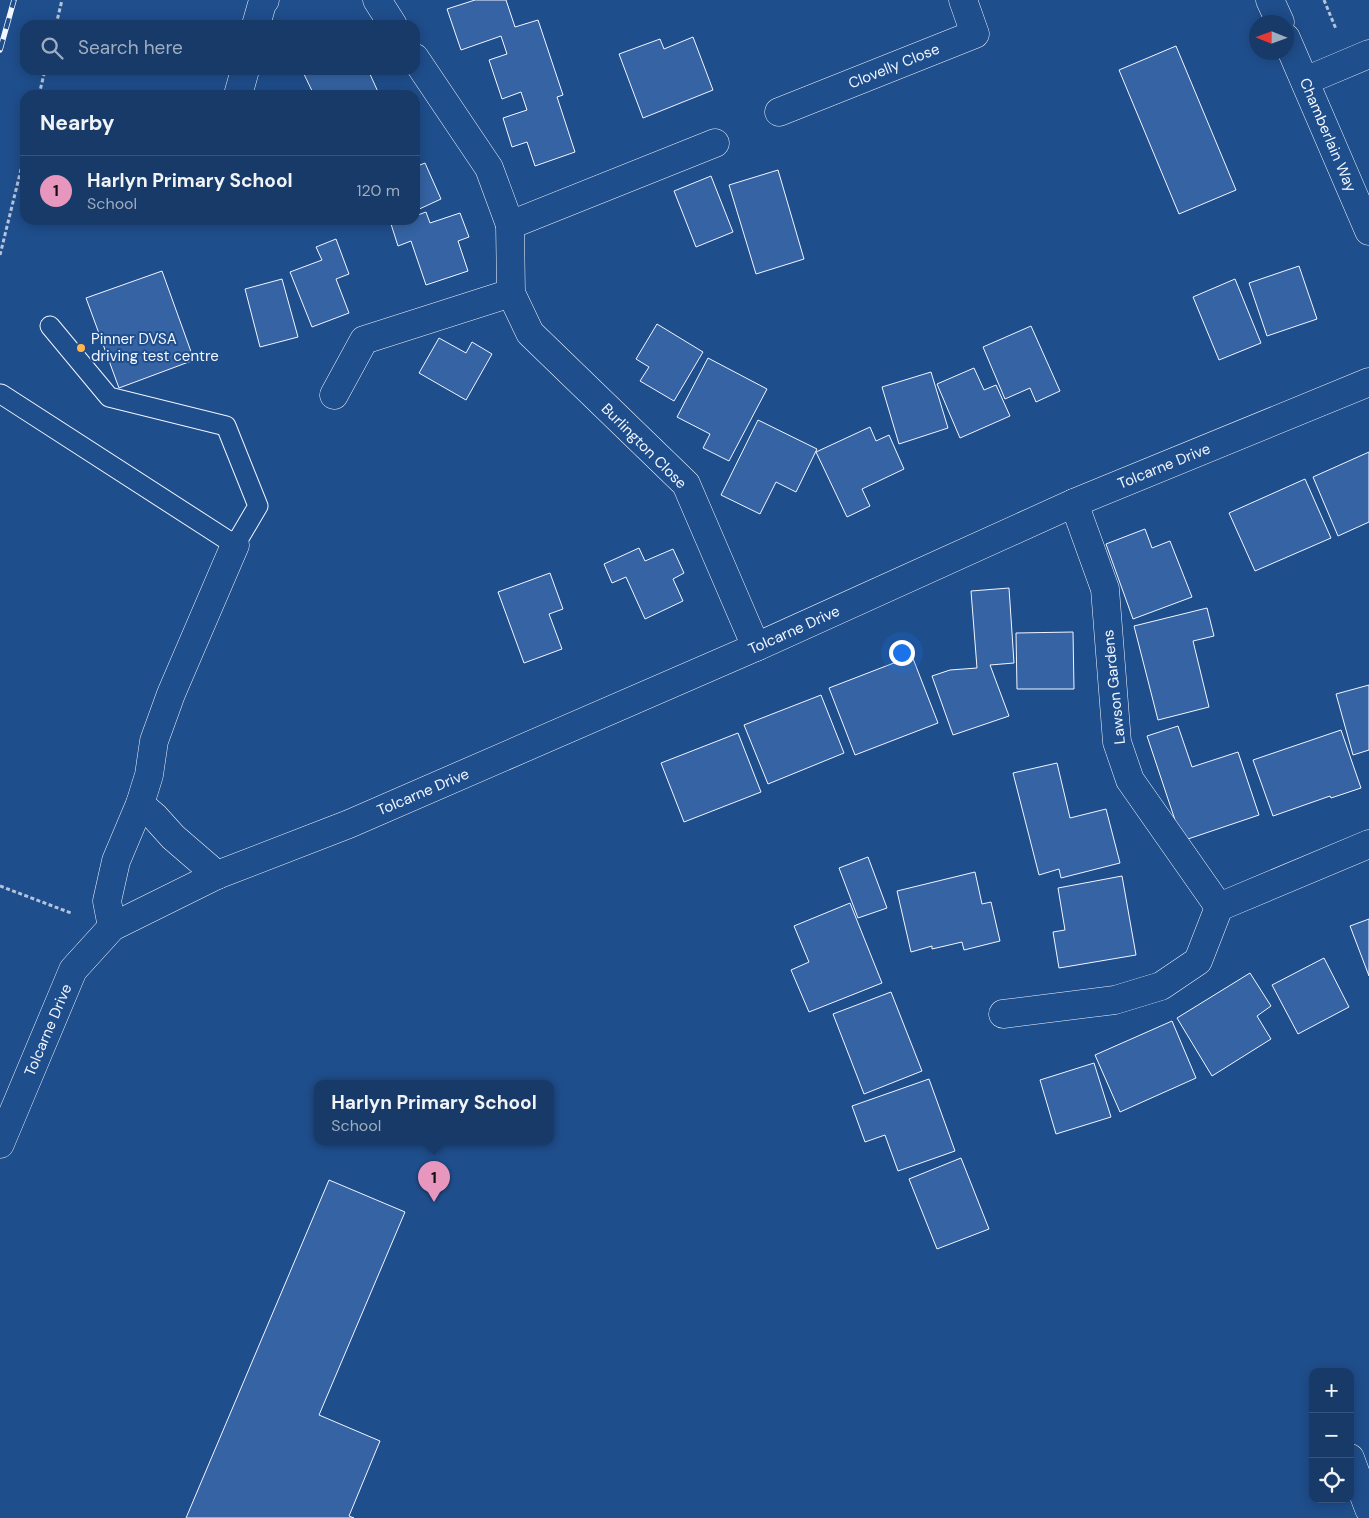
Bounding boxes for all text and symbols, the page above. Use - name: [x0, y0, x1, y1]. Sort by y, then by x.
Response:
- north arrow: [1249, 15, 1294, 60]
- search box: [20, 20, 420, 75]
- icon: search: [38, 34, 66, 62]
- text: Search here: [78, 35, 183, 60]
- street label: Clovelly Close: [845, 39, 943, 93]
- street label: Chamberlain Way: [1295, 75, 1361, 196]
- text: Nearby: [40, 109, 114, 137]
- text: Harlyn Primary School: [87, 168, 293, 193]
- text: 1: [53, 180, 59, 201]
- text: 120 m: [356, 180, 400, 201]
- text: School: [87, 193, 137, 214]
- place label: Pinner DVSA driving test centre: [91, 329, 219, 366]
- marker: Pinner DVSA driving test centre: [75, 342, 87, 354]
- street label: Burlington Close: [597, 399, 691, 493]
- street label: Tolcarne Drive: [1115, 438, 1213, 494]
- street label: Tolcarne Drive: [745, 601, 843, 659]
- street label: Lawson Gardens: [1098, 629, 1130, 745]
- your location: [889, 640, 915, 666]
- street label: Tolcarne Drive: [374, 764, 472, 820]
- street label: Tolcarne Drive: [20, 981, 76, 1079]
- popup: [314, 1080, 554, 1145]
- text: Harlyn Primary School: [331, 1090, 537, 1115]
- text: School: [331, 1115, 381, 1136]
- pin: 1: [418, 1161, 450, 1202]
- map controls: [1309, 1368, 1354, 1503]
- button: +: [1309, 1368, 1354, 1413]
- button: −: [1309, 1413, 1354, 1458]
- button: locate: [1309, 1458, 1354, 1503]

